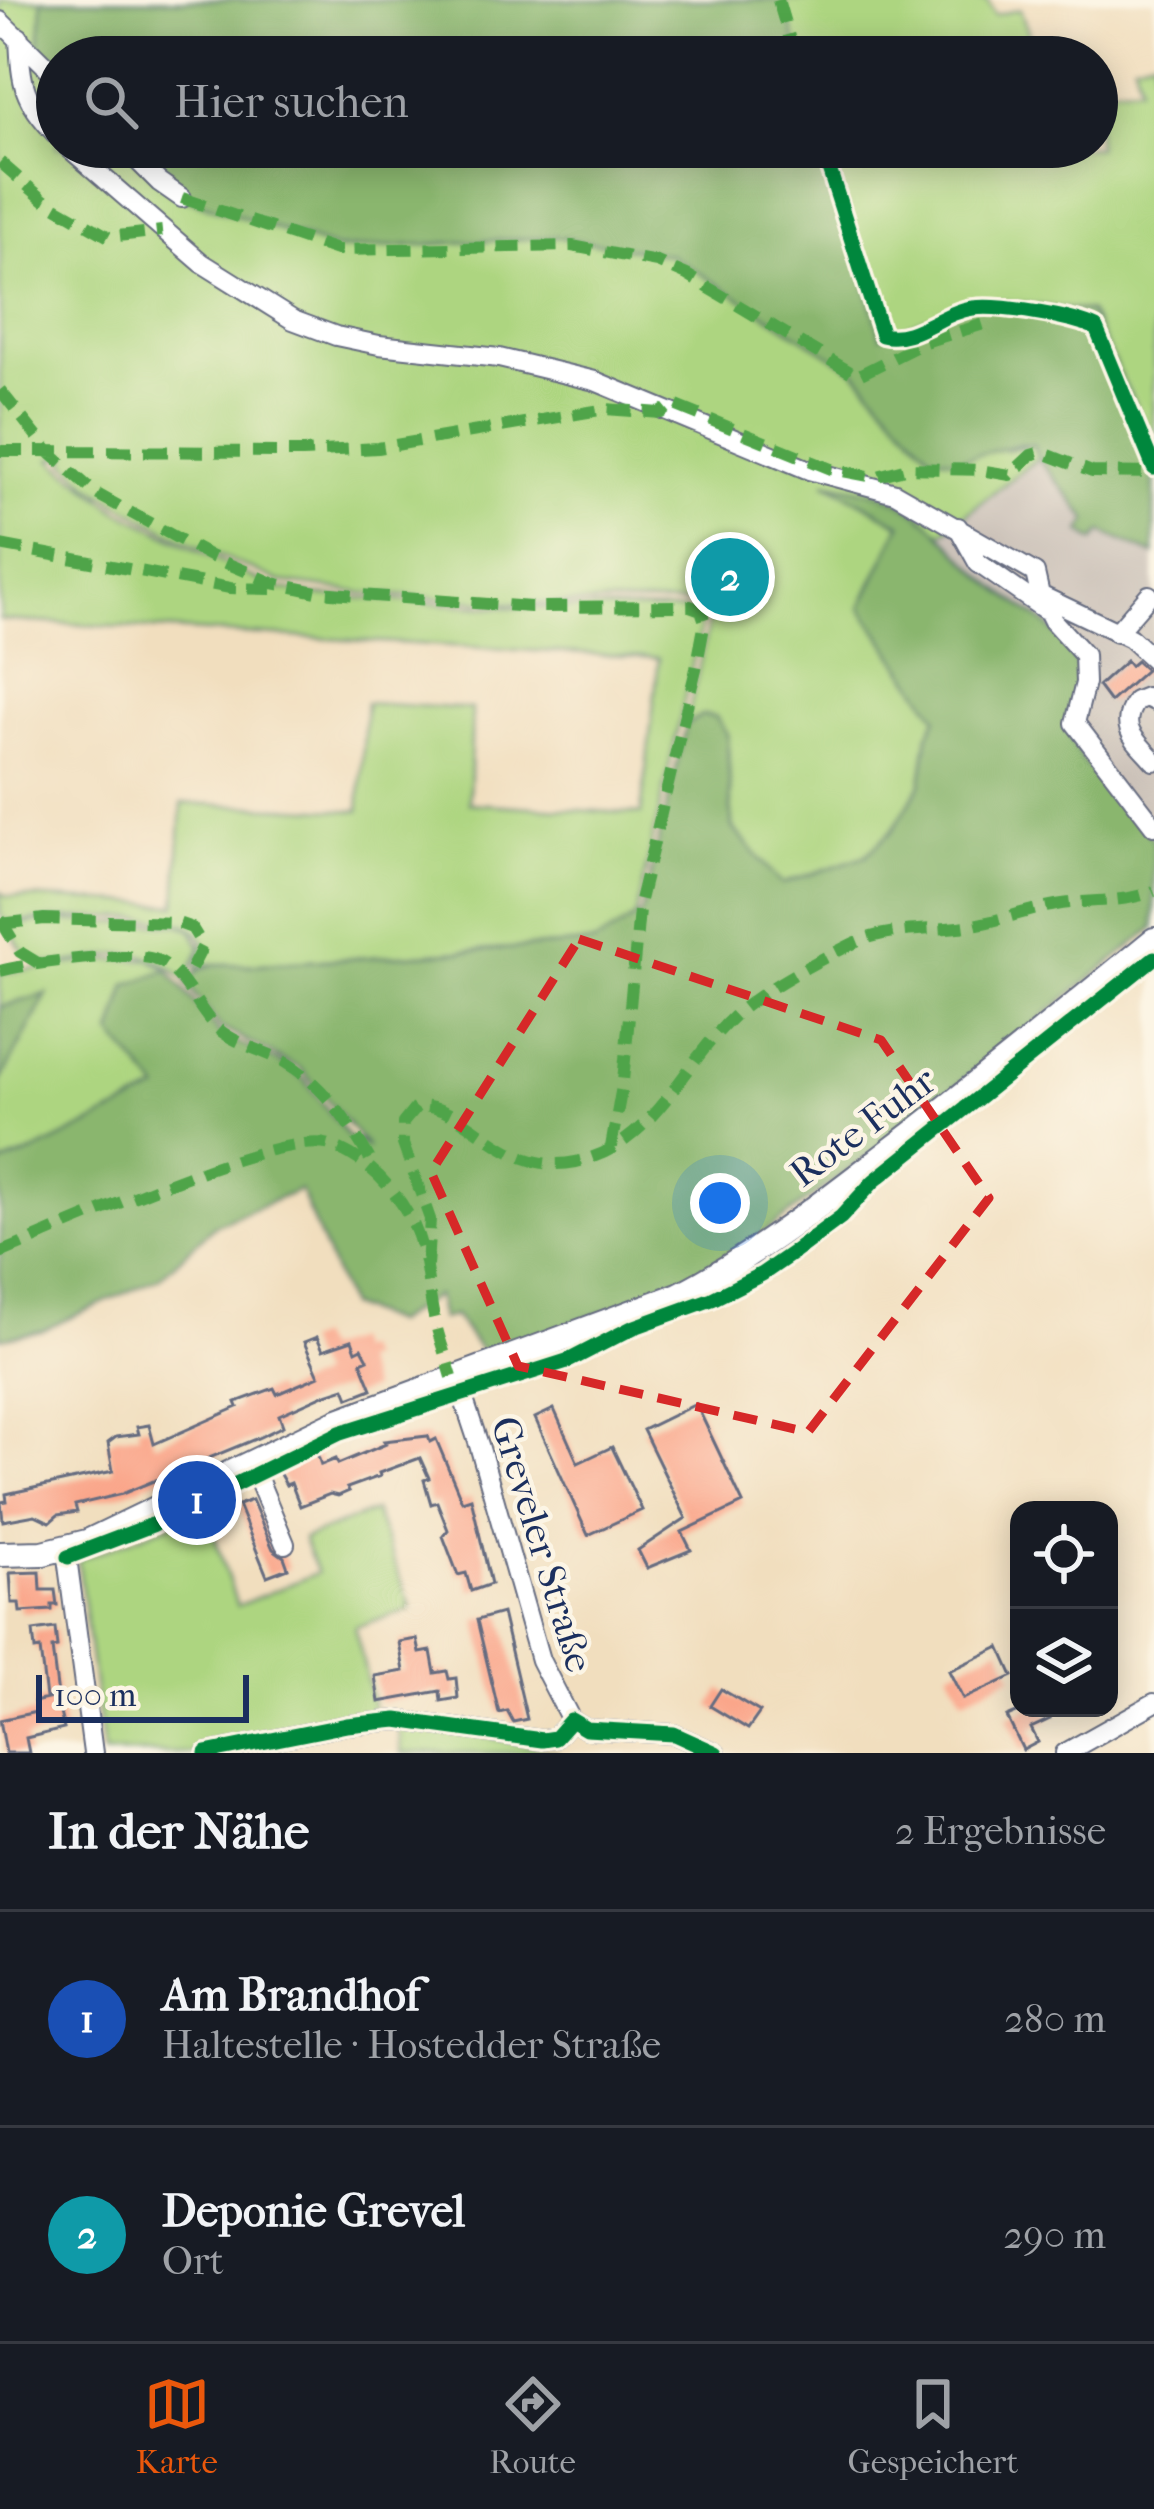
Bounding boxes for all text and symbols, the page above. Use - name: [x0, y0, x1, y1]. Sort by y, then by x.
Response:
- search box: [36, 36, 1118, 168]
- icon: search: [78, 69, 144, 135]
- text: Hier suchen: [174, 76, 409, 129]
- pin: 2: [691, 532, 769, 622]
- street label: Rote Fuhr: [781, 1057, 945, 1196]
- your location: [690, 1173, 750, 1233]
- street label: Greveler Straße: [481, 1411, 603, 1678]
- pin: 1: [158, 1455, 236, 1545]
- map controls: [1010, 1501, 1118, 1717]
- button: locate: [1010, 1501, 1118, 1609]
- button: layers: [1010, 1609, 1118, 1717]
- scale bar: [36, 1669, 249, 1722]
- text: 100 m: [54, 1676, 137, 1715]
- text: In der Nähe: [48, 1801, 309, 1861]
- text: 2 Ergebnisse: [895, 1808, 1106, 1854]
- text: Am Brandhof: [162, 1969, 420, 2022]
- text: 1: [80, 1996, 94, 2042]
- text: 280 m: [1004, 1996, 1106, 2042]
- text: Haltestelle · Hostedder Straße: [162, 2022, 661, 2068]
- text: Deponie Grevel: [162, 2185, 465, 2238]
- text: 2: [77, 2212, 97, 2258]
- text: 290 m: [1003, 2212, 1106, 2258]
- text: Ort: [162, 2238, 224, 2284]
- tab: Karte: [136, 2371, 218, 2482]
- tab: Route: [489, 2371, 576, 2482]
- tab: Gespeichert: [847, 2371, 1018, 2482]

